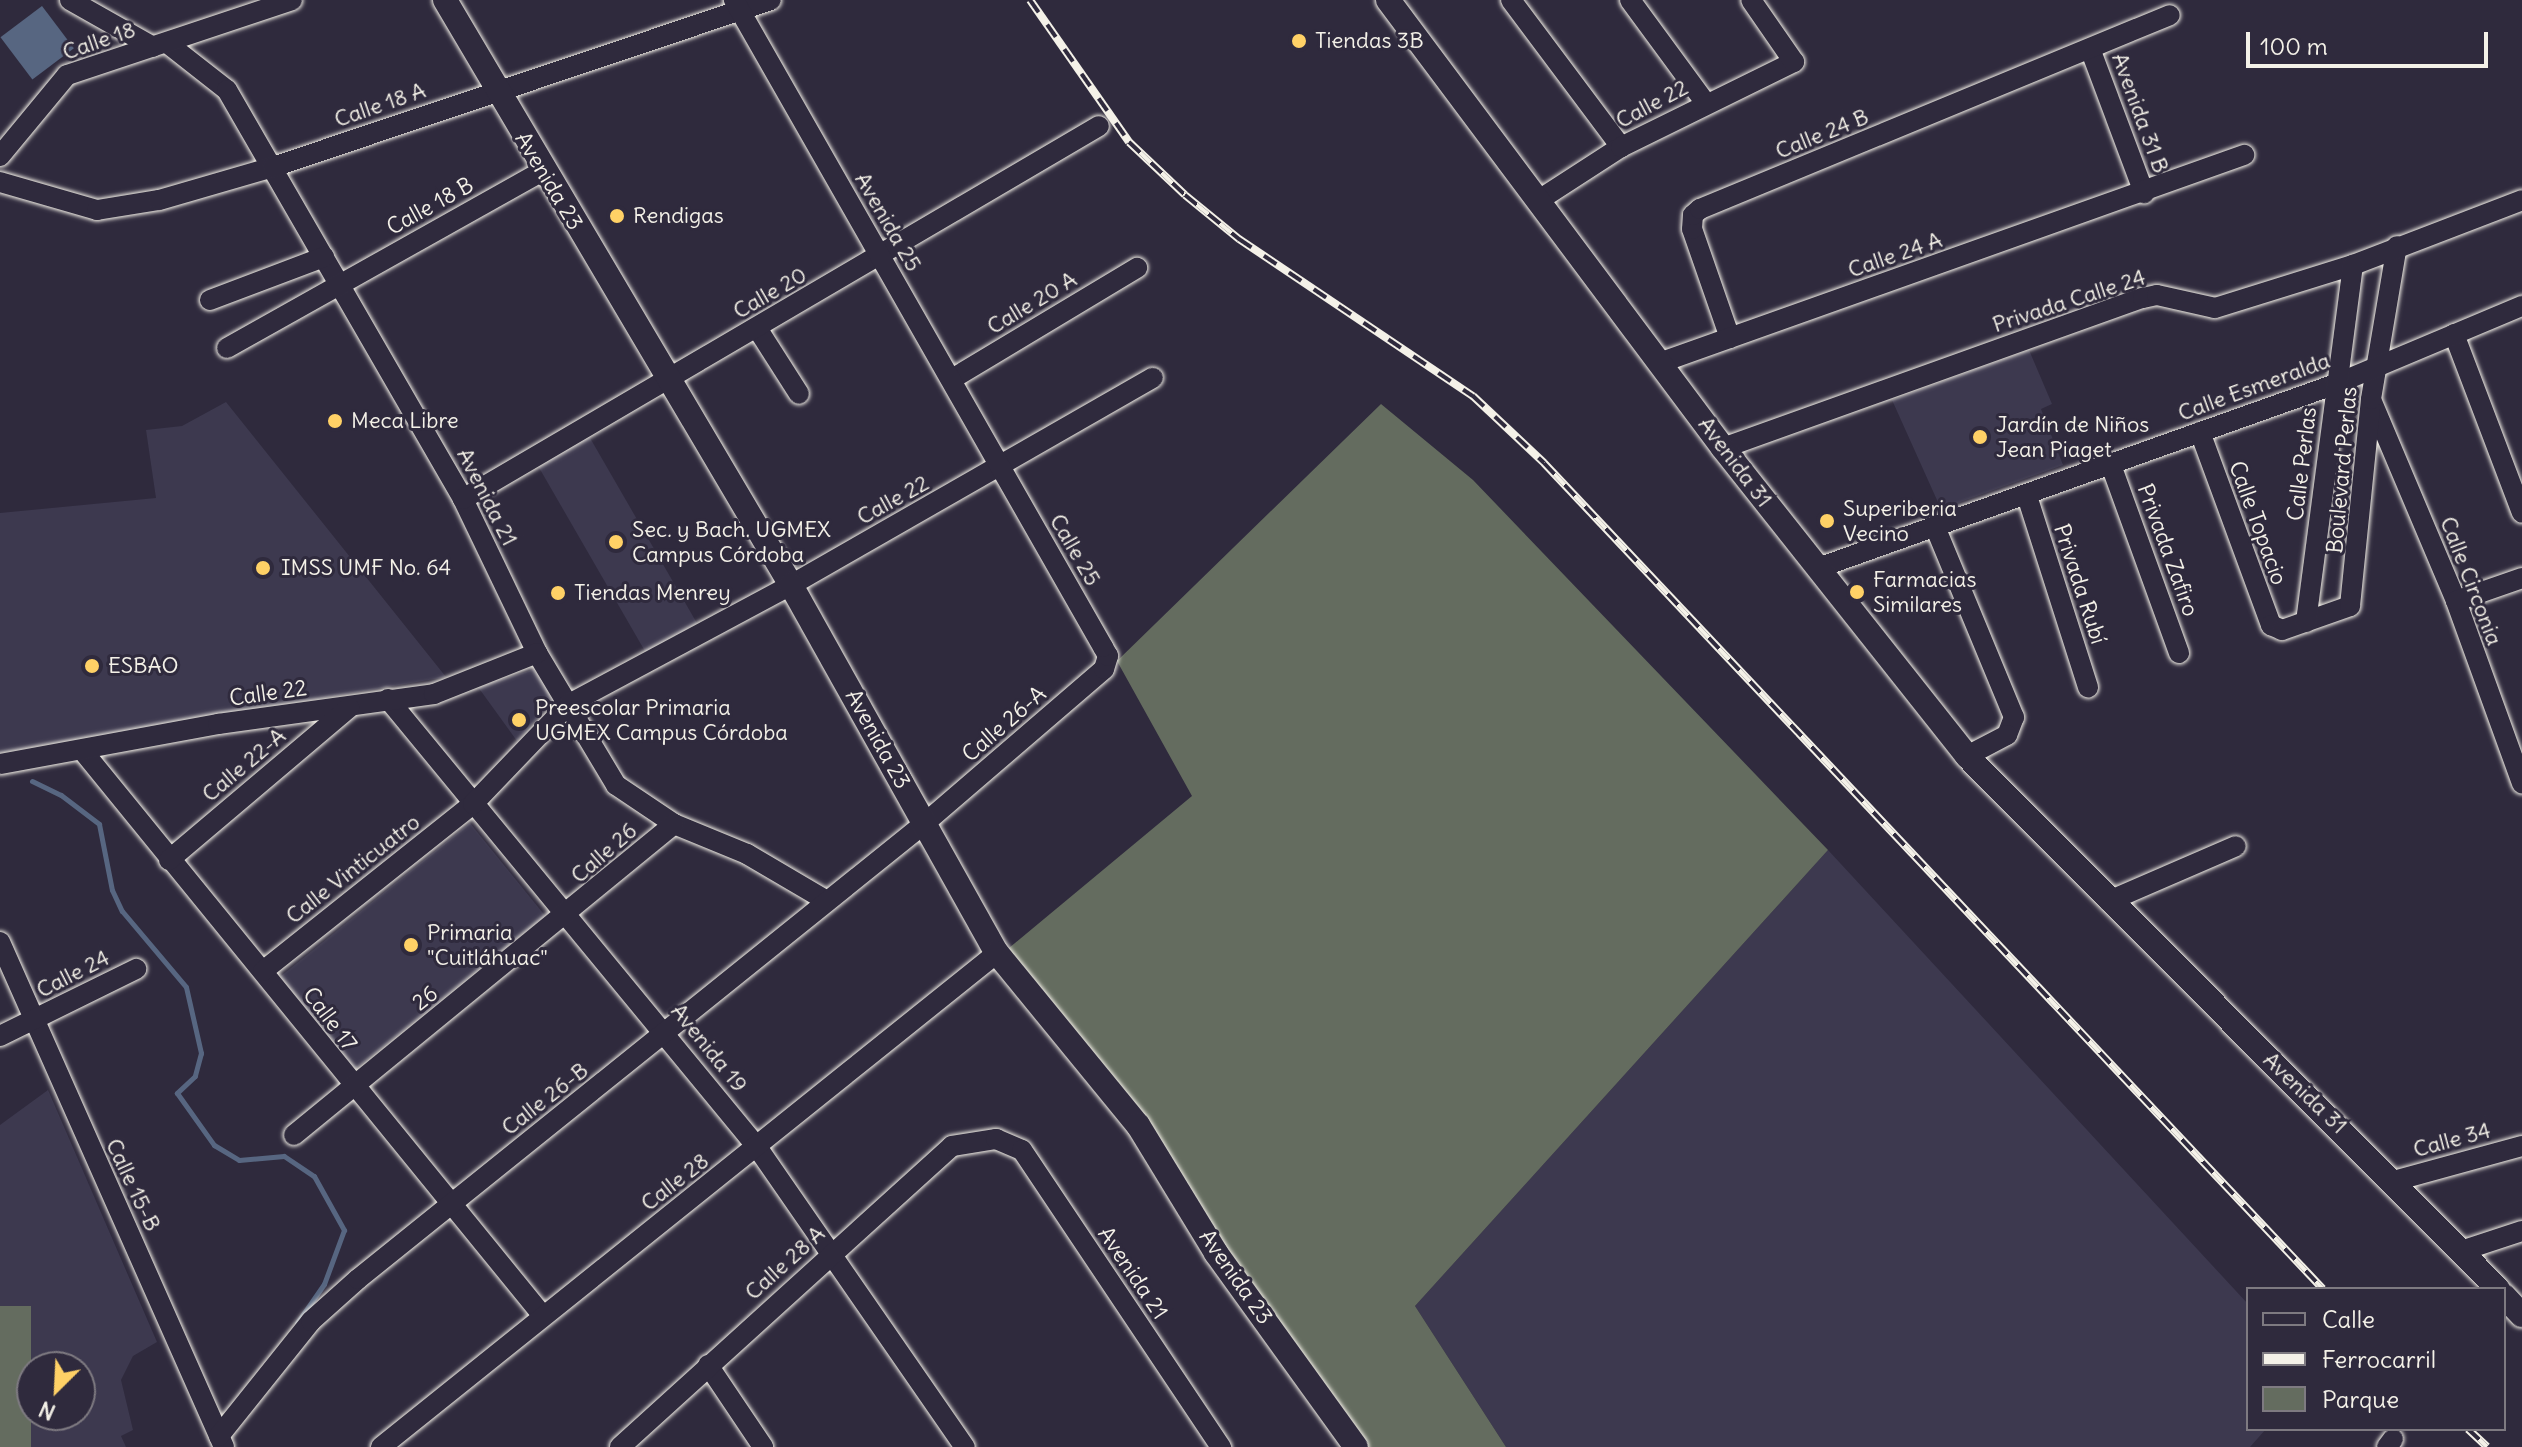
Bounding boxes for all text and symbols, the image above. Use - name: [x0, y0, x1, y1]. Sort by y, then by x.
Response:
- street label: Calle 18: [59, 16, 139, 66]
- scale bar: [2250, 16, 2492, 66]
- place label: Tiendas 3B: [1315, 28, 1424, 54]
- text: 100 m: [2260, 31, 2328, 61]
- marker: Tiendas 3B: [1290, 32, 1308, 50]
- street label: Avenida 31 B: [2106, 49, 2174, 177]
- street label: Calle 22: [1611, 74, 1693, 134]
- street label: Calle 18 A: [331, 77, 429, 133]
- street label: Calle 24 B: [1772, 103, 1872, 165]
- street label: Avenida 23: [509, 127, 589, 235]
- street label: Avenida 25: [849, 168, 927, 276]
- street label: Calle 18 B: [382, 171, 478, 241]
- place label: Rendigas: [633, 203, 724, 229]
- marker: Rendigas: [608, 207, 626, 225]
- street label: Calle 24 A: [1845, 227, 1945, 283]
- street label: Calle 20: [729, 261, 811, 325]
- street label: Privada Calle 24: [1989, 264, 2149, 338]
- street label: Calle 20 A: [982, 266, 1082, 340]
- street label: Calle Esmeralda: [2174, 347, 2334, 427]
- street label: Boulevard Perlas: [2322, 386, 2362, 554]
- street label: Calle Perlas: [2282, 406, 2322, 522]
- place label: Meca Libre: [351, 408, 459, 434]
- place label: Jardín de Niños Jean Piaget: [1996, 411, 2149, 462]
- marker: Meca Libre: [326, 412, 344, 430]
- street label: Avenida 31: [1693, 412, 1777, 512]
- marker: Jardín de Niños Jean Piaget: [1971, 428, 1989, 446]
- street label: Avenida 21: [451, 444, 523, 550]
- street label: Calle Topacio: [2223, 458, 2293, 588]
- street label: Calle 22: [853, 470, 933, 530]
- street label: Privada Zafiro: [2132, 480, 2204, 620]
- place label: Superiberia Vecino: [1843, 495, 1957, 546]
- street label: Calle 25: [1044, 509, 1106, 591]
- marker: Superiberia Vecino: [1818, 512, 1836, 530]
- street label: Calle Circonia: [2434, 513, 2508, 649]
- place label: Sec. y Bach. UGMEX Campus Córdoba: [632, 516, 831, 568]
- street label: Privada Rubí: [2048, 521, 2112, 647]
- marker: Sec. y Bach. UGMEX Campus Córdoba: [607, 533, 625, 551]
- place label: IMSS UMF No. 64: [281, 555, 451, 581]
- marker: IMSS UMF No. 64: [252, 557, 274, 579]
- place label: Farmacias Similares: [1873, 566, 1976, 618]
- place label: Tiendas Menrey: [574, 580, 731, 606]
- marker: Farmacias Similares: [1848, 583, 1866, 601]
- marker: Tiendas Menrey: [549, 584, 567, 602]
- place label: ESBAO: [108, 653, 179, 679]
- marker: ESBAO: [83, 657, 101, 675]
- street label: Calle 22: [228, 675, 308, 711]
- street label: Calle 26-A: [957, 681, 1051, 767]
- street label: Avenida 23: [840, 685, 916, 793]
- place label: Preescolar Primaria UGMEX Campus Córdoba: [535, 694, 788, 746]
- marker: Preescolar Primaria UGMEX Campus Córdoba: [510, 711, 528, 729]
- street label: Calle 22-A: [197, 723, 291, 807]
- street label: Calle Vinticuatro: [281, 809, 425, 929]
- street label: Calle 26: [566, 817, 642, 889]
- place label: Primaria "Cuitláhuac": [427, 919, 548, 970]
- marker: Primaria "Cuitláhuac": [402, 936, 420, 954]
- street label: Calle 24: [32, 944, 114, 1004]
- street label: 26: [407, 980, 443, 1016]
- street label: Calle 17: [297, 982, 363, 1056]
- street label: Avenida 19: [665, 998, 753, 1098]
- street label: Avenida 31: [2258, 1047, 2352, 1139]
- street label: Calle 26-B: [497, 1057, 593, 1141]
- street label: Calle 34: [2410, 1117, 2494, 1163]
- street label: Calle 15-B: [100, 1135, 166, 1235]
- street label: Calle 28: [636, 1147, 714, 1217]
- street label: Calle 28 A: [740, 1220, 830, 1306]
- street label: Avenida 21: [1093, 1222, 1173, 1324]
- street label: Avenida 23: [1194, 1225, 1278, 1329]
- legend: [2246, 1287, 2506, 1431]
- text: Calle: [2322, 1304, 2375, 1334]
- text: Ferrocarril: [2322, 1344, 2436, 1374]
- north arrow: [16, 1351, 96, 1431]
- text: Parque: [2322, 1384, 2399, 1414]
- text: N: [34, 1395, 60, 1427]

